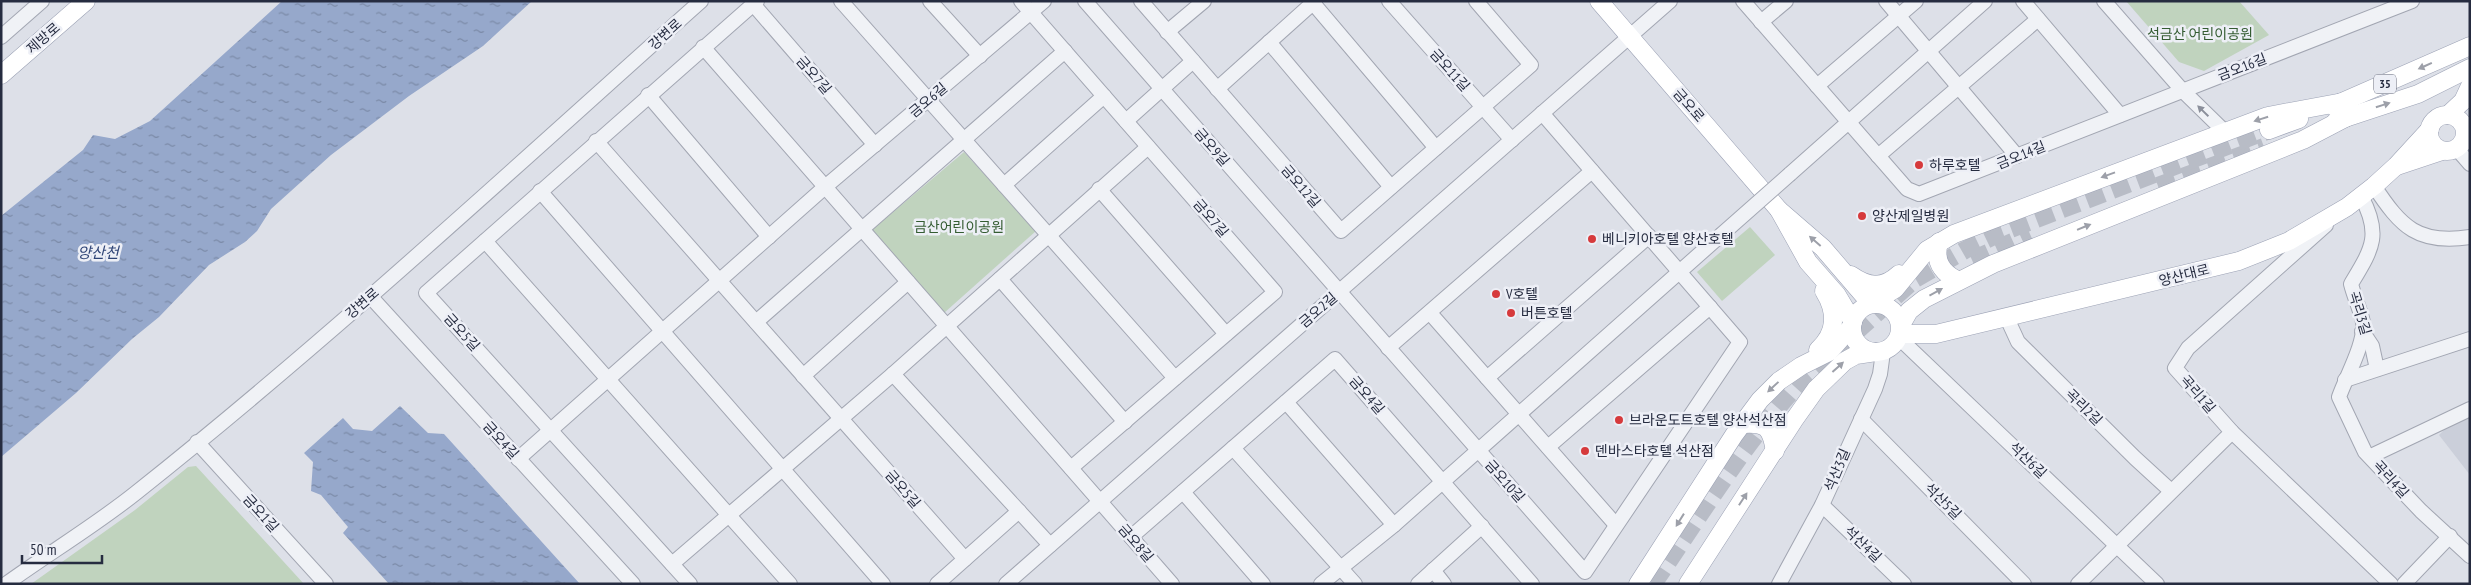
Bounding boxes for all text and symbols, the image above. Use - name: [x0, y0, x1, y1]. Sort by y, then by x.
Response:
- street label: 강변로: [645, 14, 685, 54]
- street label: 제방로: [23, 18, 64, 57]
- park label: 석금산 어린이공원: [2147, 25, 2253, 43]
- street label: 금오11길: [1426, 45, 1474, 95]
- street label: 금오16길: [2215, 49, 2269, 85]
- street label: 금오7길: [792, 52, 836, 98]
- one-way arrow: [2418, 63, 2432, 71]
- road number: 35: [2374, 74, 2396, 94]
- street label: 금오6길: [905, 79, 951, 121]
- street label: 금오로: [1670, 85, 1709, 126]
- one-way arrow: [2376, 101, 2391, 109]
- one-way arrow: [2197, 105, 2209, 117]
- one-way arrow: [2253, 115, 2268, 123]
- street label: 금오9길: [1190, 124, 1234, 170]
- street label: 금오14길: [1994, 137, 2048, 173]
- place label: 하루호텔: [1929, 156, 1981, 174]
- marker: 하루호텔: [1913, 159, 1925, 171]
- street label: 금오12길: [1277, 161, 1325, 211]
- one-way arrow: [2101, 171, 2116, 179]
- street label: 금오7길: [1189, 195, 1233, 241]
- place label: 양산제일병원: [1872, 207, 1949, 225]
- marker: 양산제일병원: [1856, 210, 1868, 222]
- park label: 금산어린이공원: [914, 218, 1004, 236]
- one-way arrow: [2077, 223, 2092, 231]
- place label: 베니키아호텔 양산호텔: [1602, 230, 1734, 248]
- marker: 베니키아호텔 양산호텔: [1586, 233, 1598, 245]
- one-way arrow: [1809, 236, 1822, 247]
- water label: 양산천: [77, 243, 121, 262]
- street label: 양산대로: [2157, 260, 2211, 290]
- street label: 강변로: [342, 283, 383, 322]
- place label: V호텔: [1505, 285, 1538, 303]
- street label: 금오2길: [1295, 288, 1341, 332]
- marker: V호텔: [1490, 288, 1502, 300]
- one-way arrow: [1929, 288, 1942, 297]
- street label: 곡리3길: [2345, 289, 2375, 337]
- place label: 버튼호텔: [1521, 304, 1573, 322]
- marker: 버튼호텔: [1505, 307, 1517, 319]
- street label: 금오5길: [440, 309, 484, 355]
- one-way arrow: [1831, 362, 1844, 373]
- street label: 곡리1길: [2176, 371, 2220, 417]
- street label: 금오4길: [1345, 372, 1389, 418]
- one-way arrow: [1767, 381, 1779, 393]
- street label: 곡리2길: [2062, 385, 2106, 429]
- place label: 브라운도트호텔 양산석산점: [1629, 411, 1787, 429]
- marker: 브라운도트호텔 양산석산점: [1613, 414, 1625, 426]
- street label: 금오4길: [479, 417, 523, 463]
- street label: 석산6길: [2006, 438, 2050, 482]
- place label: 덴바스타호텔 석산점: [1595, 442, 1714, 460]
- marker: 덴바스타호텔 석산점: [1579, 445, 1591, 457]
- street label: 석산3길: [1820, 446, 1854, 494]
- street label: 금오10길: [1481, 456, 1529, 506]
- street label: 곡리4길: [2369, 456, 2413, 502]
- street label: 금오5길: [881, 466, 925, 512]
- street label: 석산5길: [1921, 479, 1965, 523]
- street label: 금오1길: [239, 490, 283, 536]
- one-way arrow: [1738, 492, 1748, 506]
- one-way arrow: [1676, 513, 1685, 526]
- street label: 금오8길: [1114, 520, 1158, 566]
- street label: 석산4길: [1841, 522, 1885, 566]
- scale bar: [22, 532, 102, 564]
- text: 50 m: [30, 540, 56, 559]

